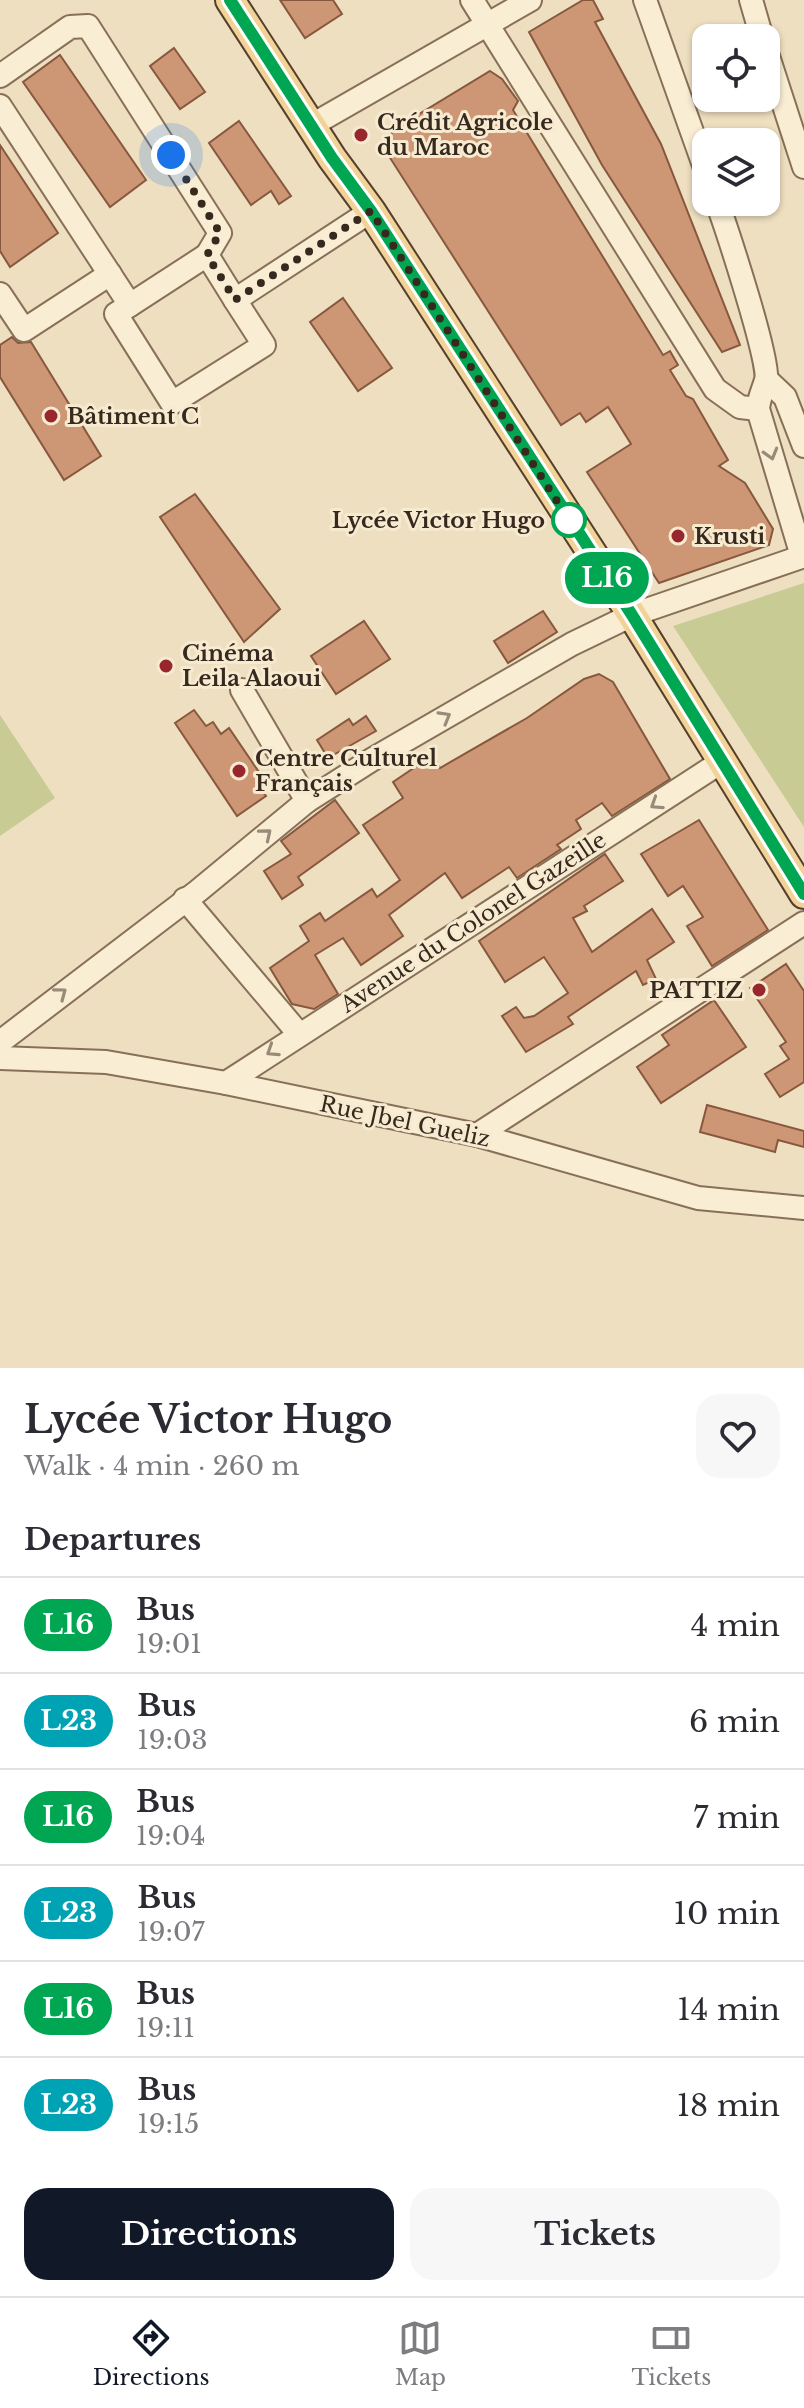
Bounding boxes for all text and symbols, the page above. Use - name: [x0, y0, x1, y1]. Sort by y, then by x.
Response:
- map controls: [692, 24, 780, 216]
- button: locate: [692, 24, 780, 112]
- place label: Crédit Agricole du Maroc: [377, 109, 553, 161]
- marker: Crédit Agricole du Maroc: [352, 126, 370, 144]
- button: layers: [692, 128, 780, 216]
- your location: [151, 135, 191, 175]
- place label: Bâtiment C: [67, 403, 199, 430]
- marker: Bâtiment C: [42, 407, 60, 425]
- one-way arrow: [762, 446, 778, 460]
- marker: Lycée Victor Hugo: [552, 503, 586, 537]
- place label: Lycée Victor Hugo: [332, 507, 545, 534]
- place label: Krusti: [694, 523, 765, 550]
- marker: Krusti: [669, 527, 687, 545]
- line badge: L16: [561, 552, 653, 604]
- text: L16: [581, 560, 633, 595]
- place label: Cinéma Leila Alaoui: [182, 640, 321, 692]
- marker: Cinéma Leila Alaoui: [157, 657, 175, 675]
- one-way arrow: [436, 711, 451, 727]
- place label: Centre Culturel Français: [255, 745, 437, 797]
- marker: Centre Culturel Français: [230, 762, 248, 780]
- one-way arrow: [650, 795, 664, 810]
- street label: Avenue du Colonel Gazeille: [335, 826, 611, 1019]
- one-way arrow: [257, 829, 272, 844]
- place label: PATTIZ: [649, 977, 743, 1004]
- marker: PATTIZ: [750, 981, 768, 999]
- one-way arrow: [52, 988, 66, 1002]
- one-way arrow: [267, 1042, 281, 1057]
- street label: Rue Jbel Gueliz: [317, 1090, 493, 1153]
- button: heart: [696, 1394, 780, 1478]
- text: Lycée Victor Hugo: [24, 1396, 392, 1443]
- text: Walk · 4 min · 260 m: [24, 1450, 299, 1482]
- text: Departures: [24, 1521, 201, 1558]
- text: Bus: [136, 1591, 195, 1628]
- text: L16: [42, 1607, 94, 1642]
- text: 4 min: [691, 1607, 780, 1644]
- text: 19:01: [136, 1628, 202, 1660]
- text: Bus: [137, 1687, 196, 1724]
- text: L23: [40, 1703, 97, 1738]
- text: 6 min: [689, 1703, 780, 1740]
- text: 19:03: [137, 1724, 208, 1756]
- text: Bus: [136, 1783, 195, 1820]
- text: L16: [42, 1799, 94, 1834]
- text: 7 min: [693, 1799, 780, 1836]
- text: 19:04: [136, 1820, 206, 1852]
- text: Bus: [137, 1879, 196, 1916]
- text: L23: [40, 1895, 97, 1930]
- text: 10 min: [674, 1895, 780, 1932]
- text: 19:07: [137, 1916, 205, 1948]
- text: Bus: [136, 1975, 195, 2012]
- text: L16: [42, 1991, 94, 2026]
- text: 14 min: [677, 1991, 780, 2028]
- text: 19:11: [136, 2012, 195, 2044]
- text: Bus: [137, 2071, 196, 2108]
- text: L23: [40, 2087, 97, 2122]
- text: 18 min: [677, 2087, 780, 2124]
- text: 19:15: [137, 2108, 199, 2140]
- button: Directions: [24, 2188, 394, 2280]
- button: Tickets: [410, 2188, 780, 2280]
- tab: Directions: [93, 2316, 210, 2391]
- tab: Map: [395, 2316, 446, 2391]
- tab: Tickets: [631, 2316, 711, 2391]

